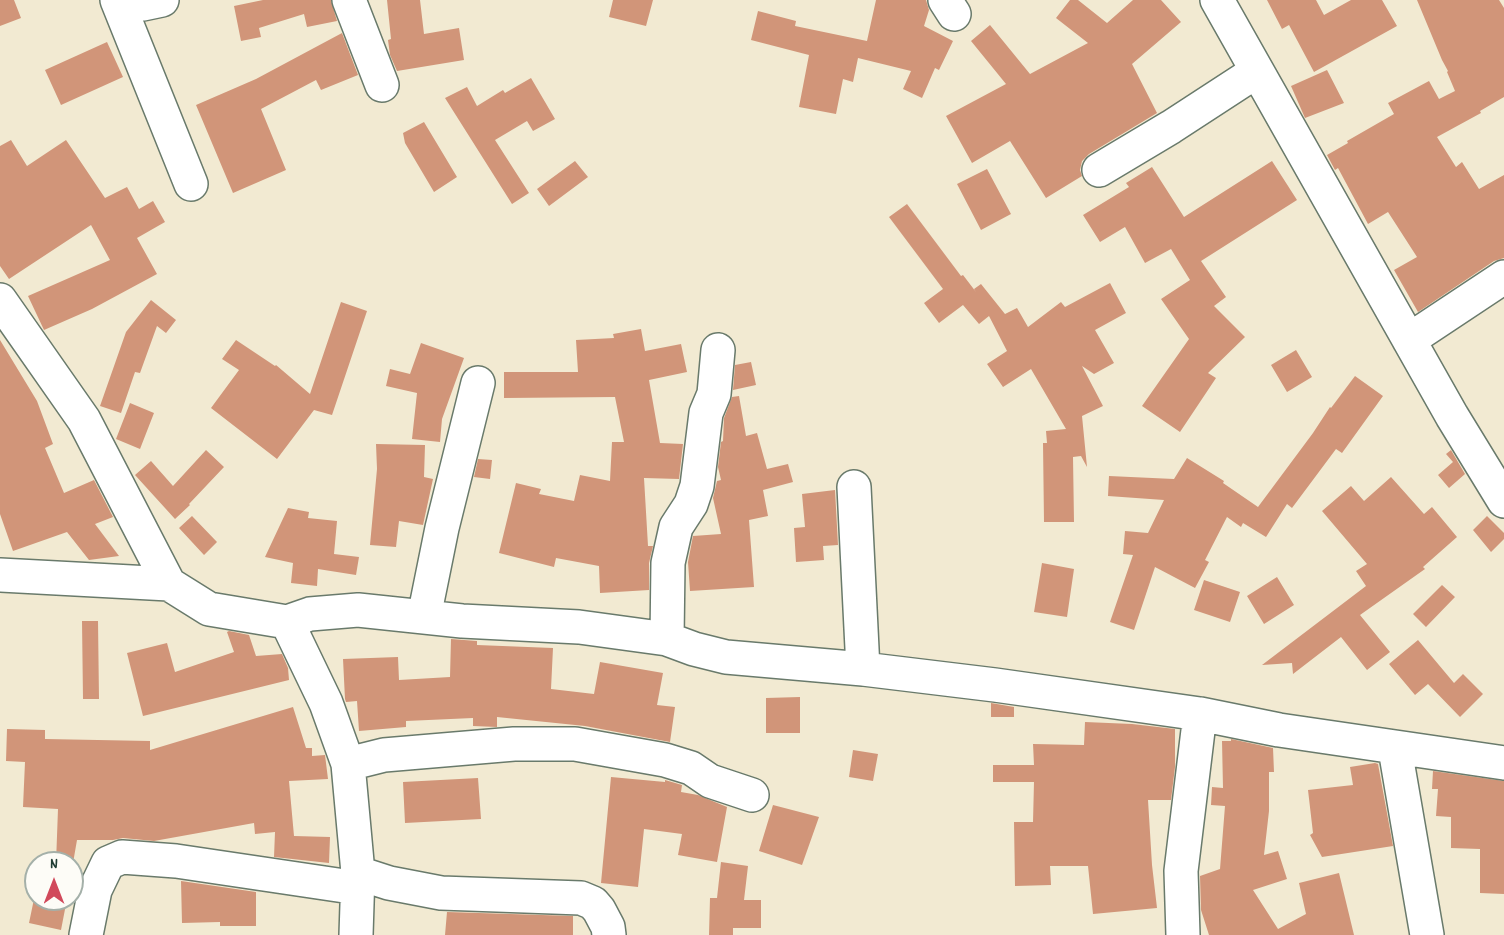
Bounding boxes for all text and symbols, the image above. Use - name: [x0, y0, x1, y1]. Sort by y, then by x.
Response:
- north arrow: [24, 851, 84, 911]
- text: N: [50, 853, 58, 876]

